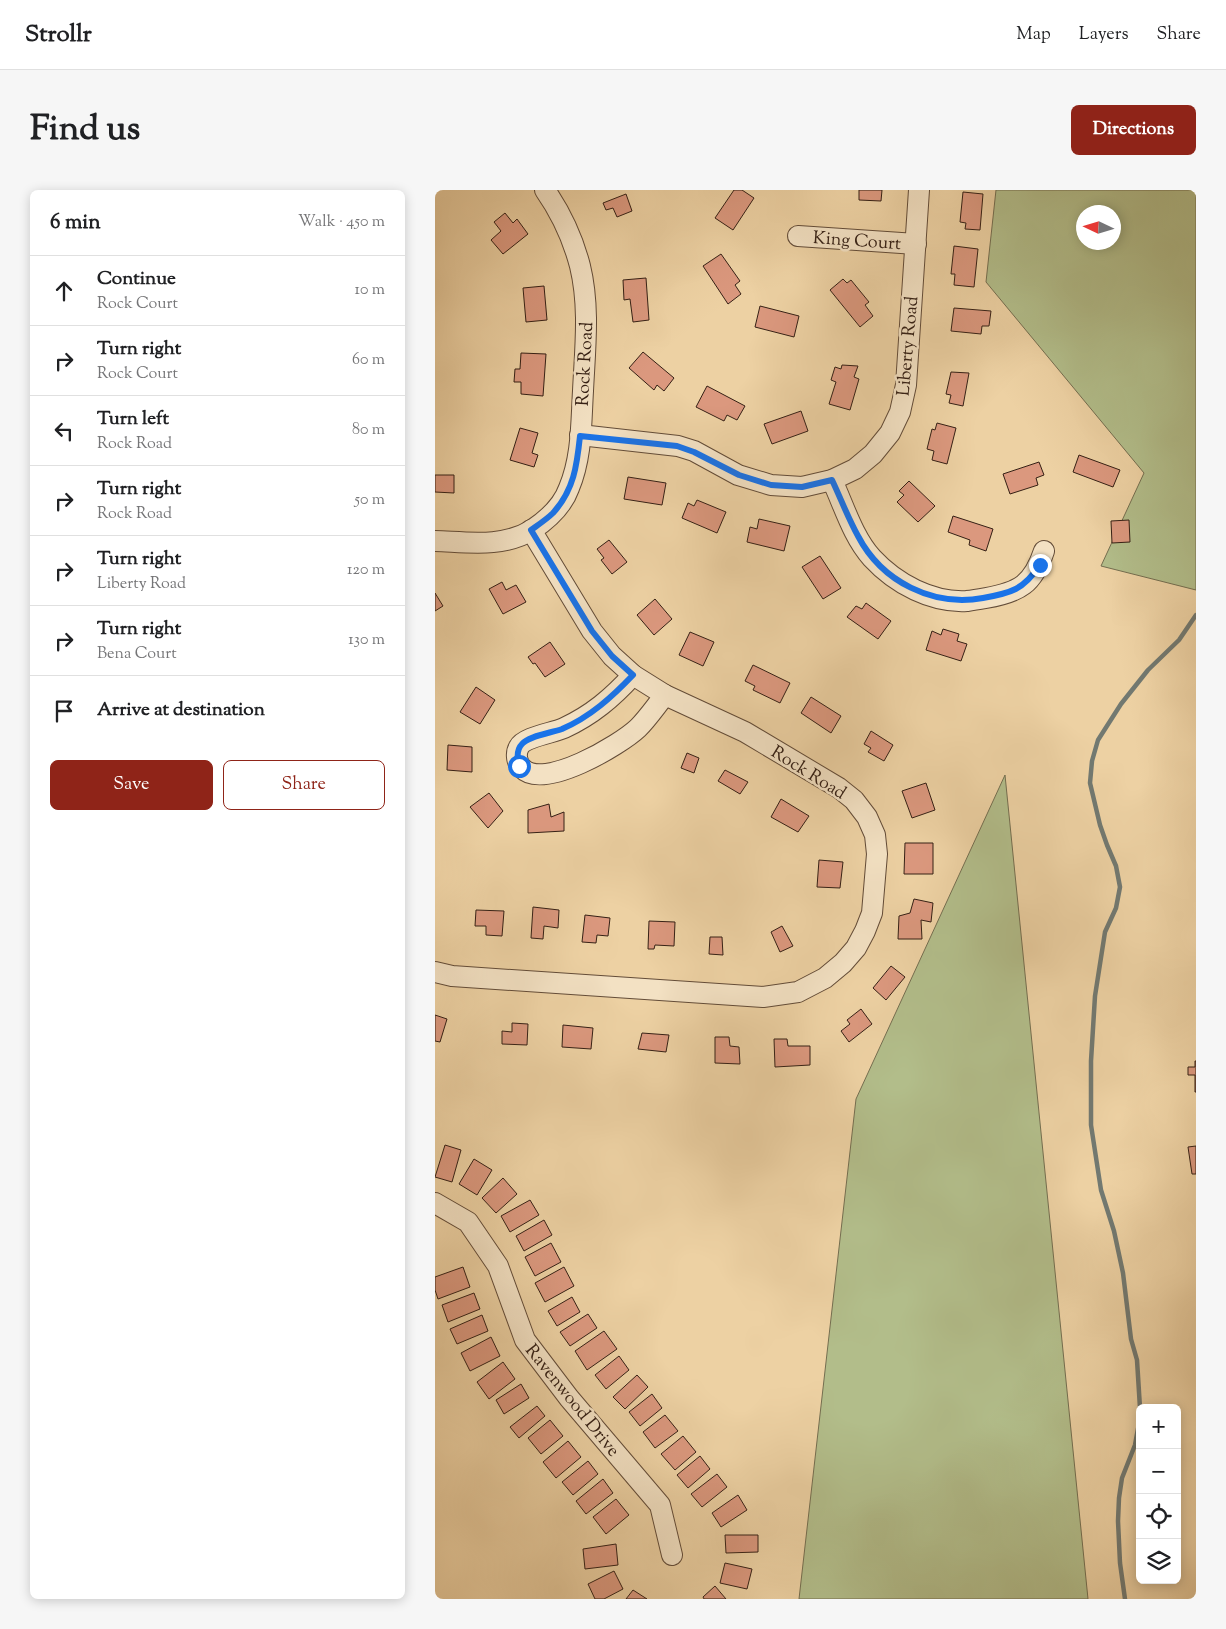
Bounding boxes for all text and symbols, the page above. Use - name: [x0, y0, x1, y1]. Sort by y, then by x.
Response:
- text: Strollr: [25, 18, 92, 52]
- text: Map: [1016, 22, 1051, 48]
- text: Layers: [1079, 22, 1129, 48]
- text: Share: [1157, 22, 1201, 48]
- text: Find us: [30, 105, 140, 156]
- button: Directions: [1071, 105, 1196, 155]
- north arrow: [1076, 205, 1121, 250]
- text: 6 min: [50, 208, 101, 238]
- text: Walk · 450 m: [298, 211, 385, 234]
- street label: King Court: [812, 226, 902, 258]
- text: Continue: [97, 266, 176, 293]
- icon: ahead: [50, 277, 78, 305]
- text: 10 m: [355, 279, 385, 302]
- text: Rock Court: [97, 293, 178, 316]
- street label: Liberty Road: [892, 295, 926, 397]
- street label: Rock Road: [571, 321, 601, 407]
- text: Turn right: [97, 336, 181, 363]
- icon: right: [50, 347, 78, 375]
- text: 60 m: [352, 349, 385, 372]
- text: Rock Court: [97, 363, 178, 386]
- text: Turn left: [97, 406, 169, 433]
- icon: left: [50, 417, 78, 445]
- text: 80 m: [352, 419, 385, 442]
- text: Rock Road: [97, 433, 172, 456]
- text: Turn right: [97, 476, 181, 503]
- icon: right: [50, 487, 78, 515]
- text: 50 m: [354, 489, 385, 512]
- text: Rock Road: [97, 503, 172, 526]
- text: Turn right: [97, 546, 181, 573]
- route end: [1029, 554, 1052, 577]
- icon: right: [50, 557, 78, 585]
- text: 120 m: [347, 559, 385, 582]
- text: Liberty Road: [97, 573, 186, 596]
- text: Turn right: [97, 616, 181, 643]
- icon: right: [50, 627, 78, 655]
- text: 130 m: [348, 629, 385, 652]
- text: Bena Court: [97, 643, 177, 666]
- icon: arrive: [50, 697, 78, 725]
- text: Arrive at destination: [97, 697, 265, 724]
- street label: Rock Road: [765, 740, 851, 807]
- route start: [508, 755, 531, 778]
- button: Save: [50, 760, 213, 810]
- button: Share: [223, 760, 385, 810]
- street label: Ravenwood Drive: [518, 1339, 625, 1463]
- map controls: [1136, 1404, 1181, 1584]
- button: +: [1136, 1404, 1181, 1449]
- button: −: [1136, 1449, 1181, 1494]
- button: locate: [1136, 1494, 1181, 1539]
- button: layers: [1136, 1539, 1181, 1584]

